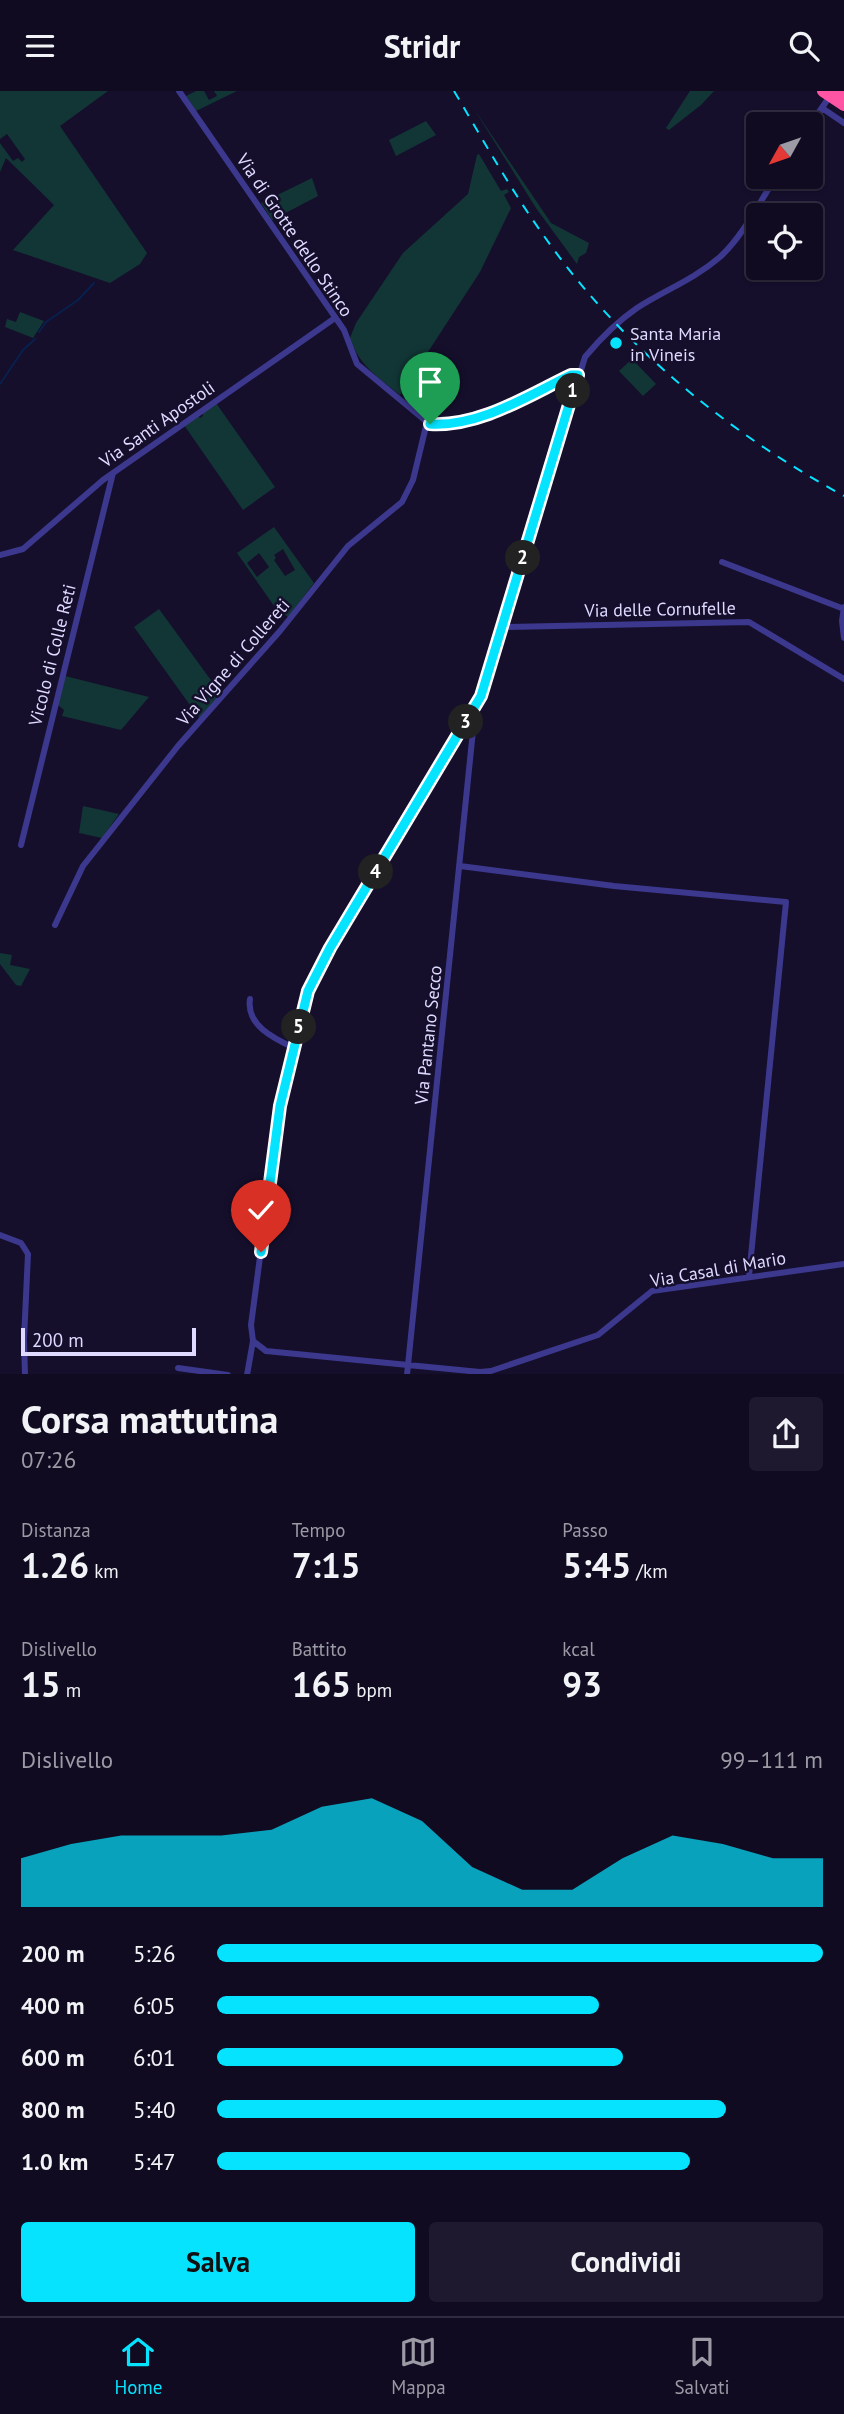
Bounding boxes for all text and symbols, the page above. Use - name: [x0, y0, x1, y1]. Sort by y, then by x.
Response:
- text: Stridr: [384, 25, 460, 67]
- icon: menu: [21, 27, 59, 65]
- icon: search: [785, 27, 823, 65]
- north arrow: [746, 112, 822, 189]
- map controls: [746, 112, 823, 280]
- street label: Via di Grotte dello Stinco: [231, 148, 358, 321]
- button: locate: [746, 203, 823, 280]
- place label: Santa Maria in Vineis: [630, 322, 721, 366]
- marker: Santa Maria in Vineis: [608, 335, 624, 351]
- pin: [400, 352, 460, 424]
- icon: arrive: [411, 363, 449, 401]
- pin: 1: [556, 373, 590, 409]
- street label: Via Santi Apostoli: [94, 376, 219, 473]
- text: 1: [567, 378, 578, 402]
- pin: 2: [505, 540, 540, 575]
- text: 2: [517, 545, 528, 569]
- street label: Vicolo di Colle Reti: [23, 582, 81, 729]
- street label: Via Vigne di Collereti: [171, 594, 295, 731]
- street label: Via delle Cornufelle: [583, 596, 736, 622]
- pin: 3: [448, 705, 484, 739]
- text: 3: [460, 709, 471, 733]
- pin: 4: [358, 855, 394, 889]
- text: 4: [370, 859, 381, 883]
- street label: Via Pantano Secco: [409, 964, 447, 1107]
- pin: 5: [282, 1009, 316, 1045]
- text: 5: [293, 1014, 304, 1038]
- pin: [231, 1180, 291, 1252]
- icon: check: [242, 1191, 280, 1229]
- street label: Via Casal di Mario: [647, 1246, 788, 1292]
- scale bar: [21, 1325, 196, 1357]
- text: 200 m: [32, 1328, 84, 1352]
- text: Corsa mattutina: [21, 1394, 278, 1443]
- button: share: [749, 1397, 823, 1471]
- text: 07:26: [21, 1445, 76, 1474]
- text: Distanza: [21, 1518, 91, 1542]
- text: Tempo: [292, 1518, 345, 1542]
- text: Passo: [562, 1518, 608, 1542]
- text: 1.26: [21, 1542, 89, 1588]
- text: 7:15: [292, 1542, 361, 1588]
- text: 5:45: [562, 1542, 631, 1588]
- text: km: [89, 1559, 119, 1583]
- text: /km: [631, 1559, 668, 1583]
- text: Dislivello: [21, 1637, 97, 1661]
- text: Battito: [292, 1637, 347, 1661]
- text: kcal: [562, 1637, 595, 1661]
- text: 15: [21, 1661, 61, 1707]
- text: 165: [292, 1661, 351, 1707]
- text: 93: [562, 1661, 602, 1707]
- text: m: [61, 1678, 81, 1702]
- text: bpm: [351, 1678, 392, 1702]
- text: Dislivello: [21, 1745, 113, 1774]
- text: 99–111 m: [720, 1745, 823, 1774]
- text: 200 m: [21, 1939, 84, 1968]
- text: 5:26: [133, 1939, 176, 1968]
- text: 400 m: [21, 1991, 84, 2020]
- text: 6:05: [133, 1991, 176, 2020]
- text: 600 m: [21, 2043, 84, 2072]
- text: 6:01: [133, 2043, 176, 2072]
- text: 800 m: [21, 2095, 84, 2124]
- text: 5:40: [133, 2095, 176, 2124]
- text: 1.0 km: [21, 2147, 88, 2176]
- text: 5:47: [133, 2147, 176, 2176]
- button: Salva: [21, 2222, 415, 2302]
- button: Condividi: [429, 2222, 823, 2302]
- tab: Home: [114, 2333, 162, 2399]
- tab: Mappa: [391, 2333, 446, 2399]
- tab: Salvati: [674, 2333, 730, 2399]

